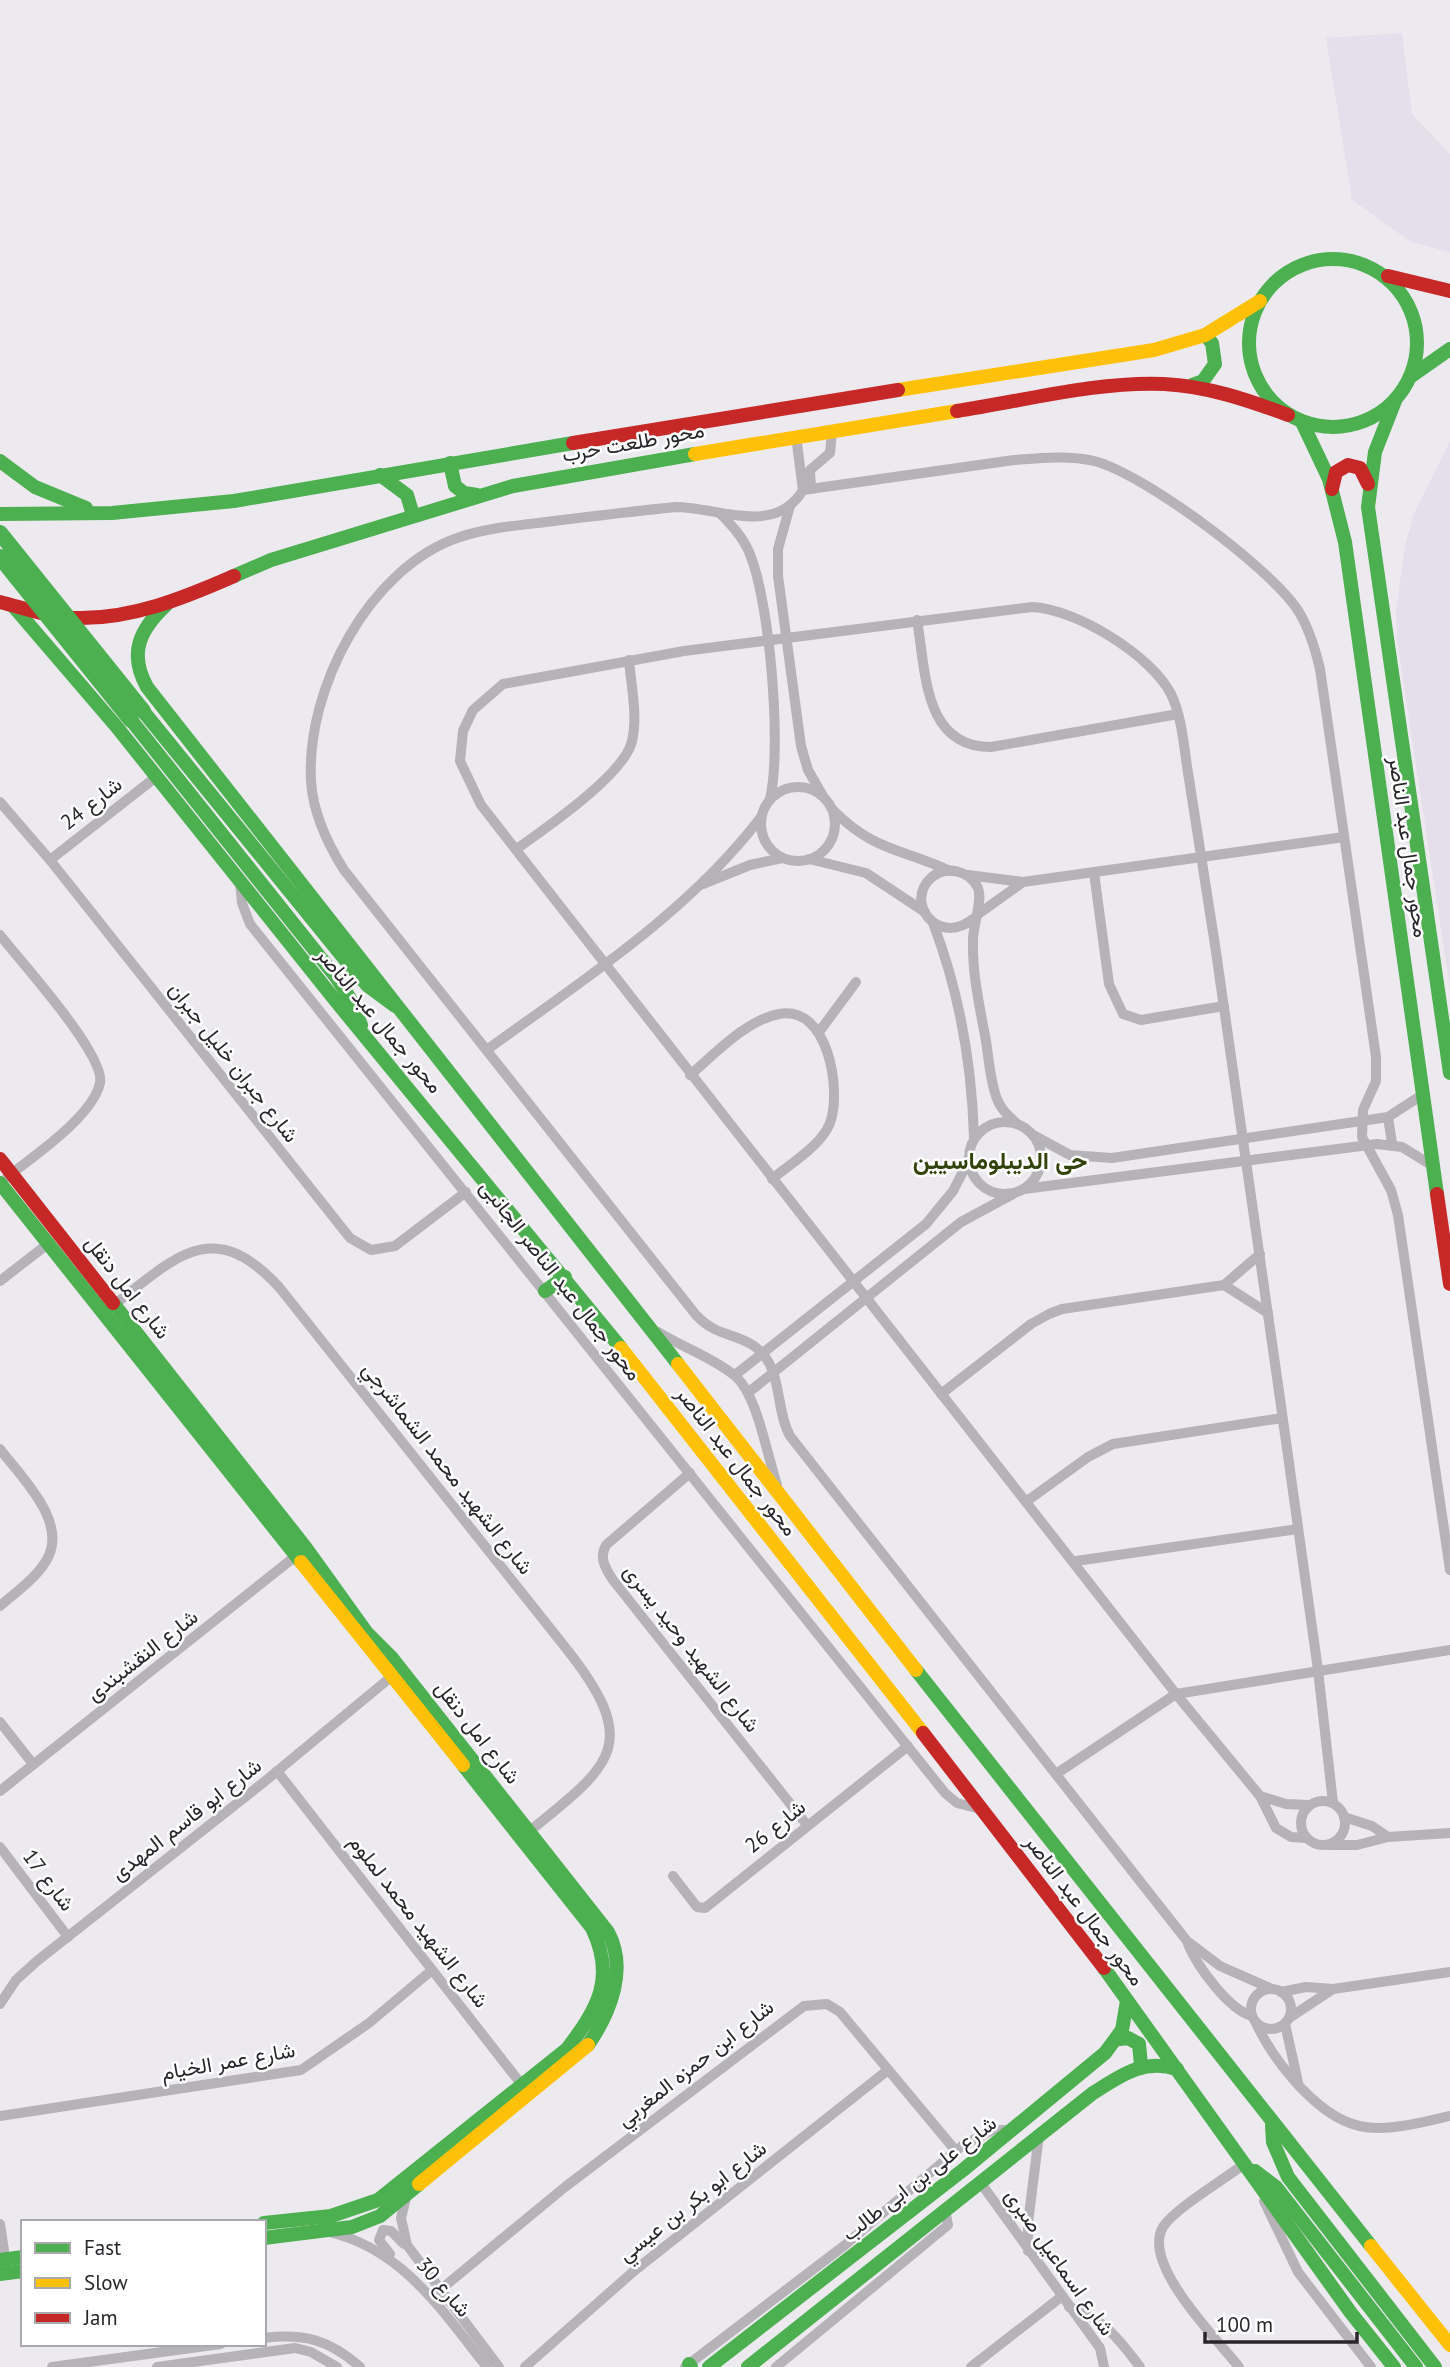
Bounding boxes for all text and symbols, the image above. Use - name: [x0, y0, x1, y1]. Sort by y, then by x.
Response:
- street label: محور طلعت حرب: [560, 416, 706, 468]
- street label: محور جمال عبد الناصر: [1383, 754, 1435, 939]
- street label: شارع 24: [55, 771, 128, 836]
- street label: محور جمال عبد الناصر: [310, 941, 449, 1099]
- street label: شارع جبران خليل جبران: [162, 976, 305, 1148]
- district label: حى الديبلوماسيين: [913, 1145, 1087, 1176]
- street label: محور جمال عبد الناصر الجانبى: [474, 1174, 648, 1386]
- street label: شارع امل دنقل: [78, 1230, 177, 1345]
- street label: شارع الشهيد محمد الشماشرجي: [353, 1356, 539, 1582]
- street label: محور جمال عبد الناصر: [670, 1380, 804, 1541]
- street label: شارع الشهيد وحيد يسرى: [617, 1558, 766, 1738]
- street label: شارع النقشبندى: [81, 1603, 204, 1708]
- street label: شارع امل دنقل: [428, 1675, 527, 1790]
- street label: شارع ابو قاسم المهدى: [105, 1752, 267, 1887]
- street label: شارع 26: [739, 1793, 812, 1860]
- street label: محور جمال عبد الناصر: [1019, 1828, 1151, 1991]
- street label: شارع الشهيد محمد لملوم: [342, 1829, 495, 2014]
- street label: شارع 17: [16, 1844, 81, 1917]
- street label: شارع ابن حمزه المغربي: [611, 1993, 781, 2136]
- street label: شارع عمر الخيام: [159, 2036, 297, 2087]
- street label: شارع على بن ابى طالب: [836, 2109, 1002, 2247]
- street label: شارع ابو بكر بن عيسي: [612, 2135, 774, 2271]
- street label: شارع اسماعيل صبرى: [998, 2183, 1121, 2341]
- legend: [21, 2220, 266, 2346]
- text: Fast: [84, 2234, 121, 2261]
- street label: شارع 30: [410, 2251, 477, 2323]
- text: Slow: [84, 2269, 128, 2296]
- scale bar: [1205, 2300, 1357, 2344]
- text: Jam: [83, 2304, 118, 2331]
- text: 100 m: [1216, 2311, 1273, 2338]

